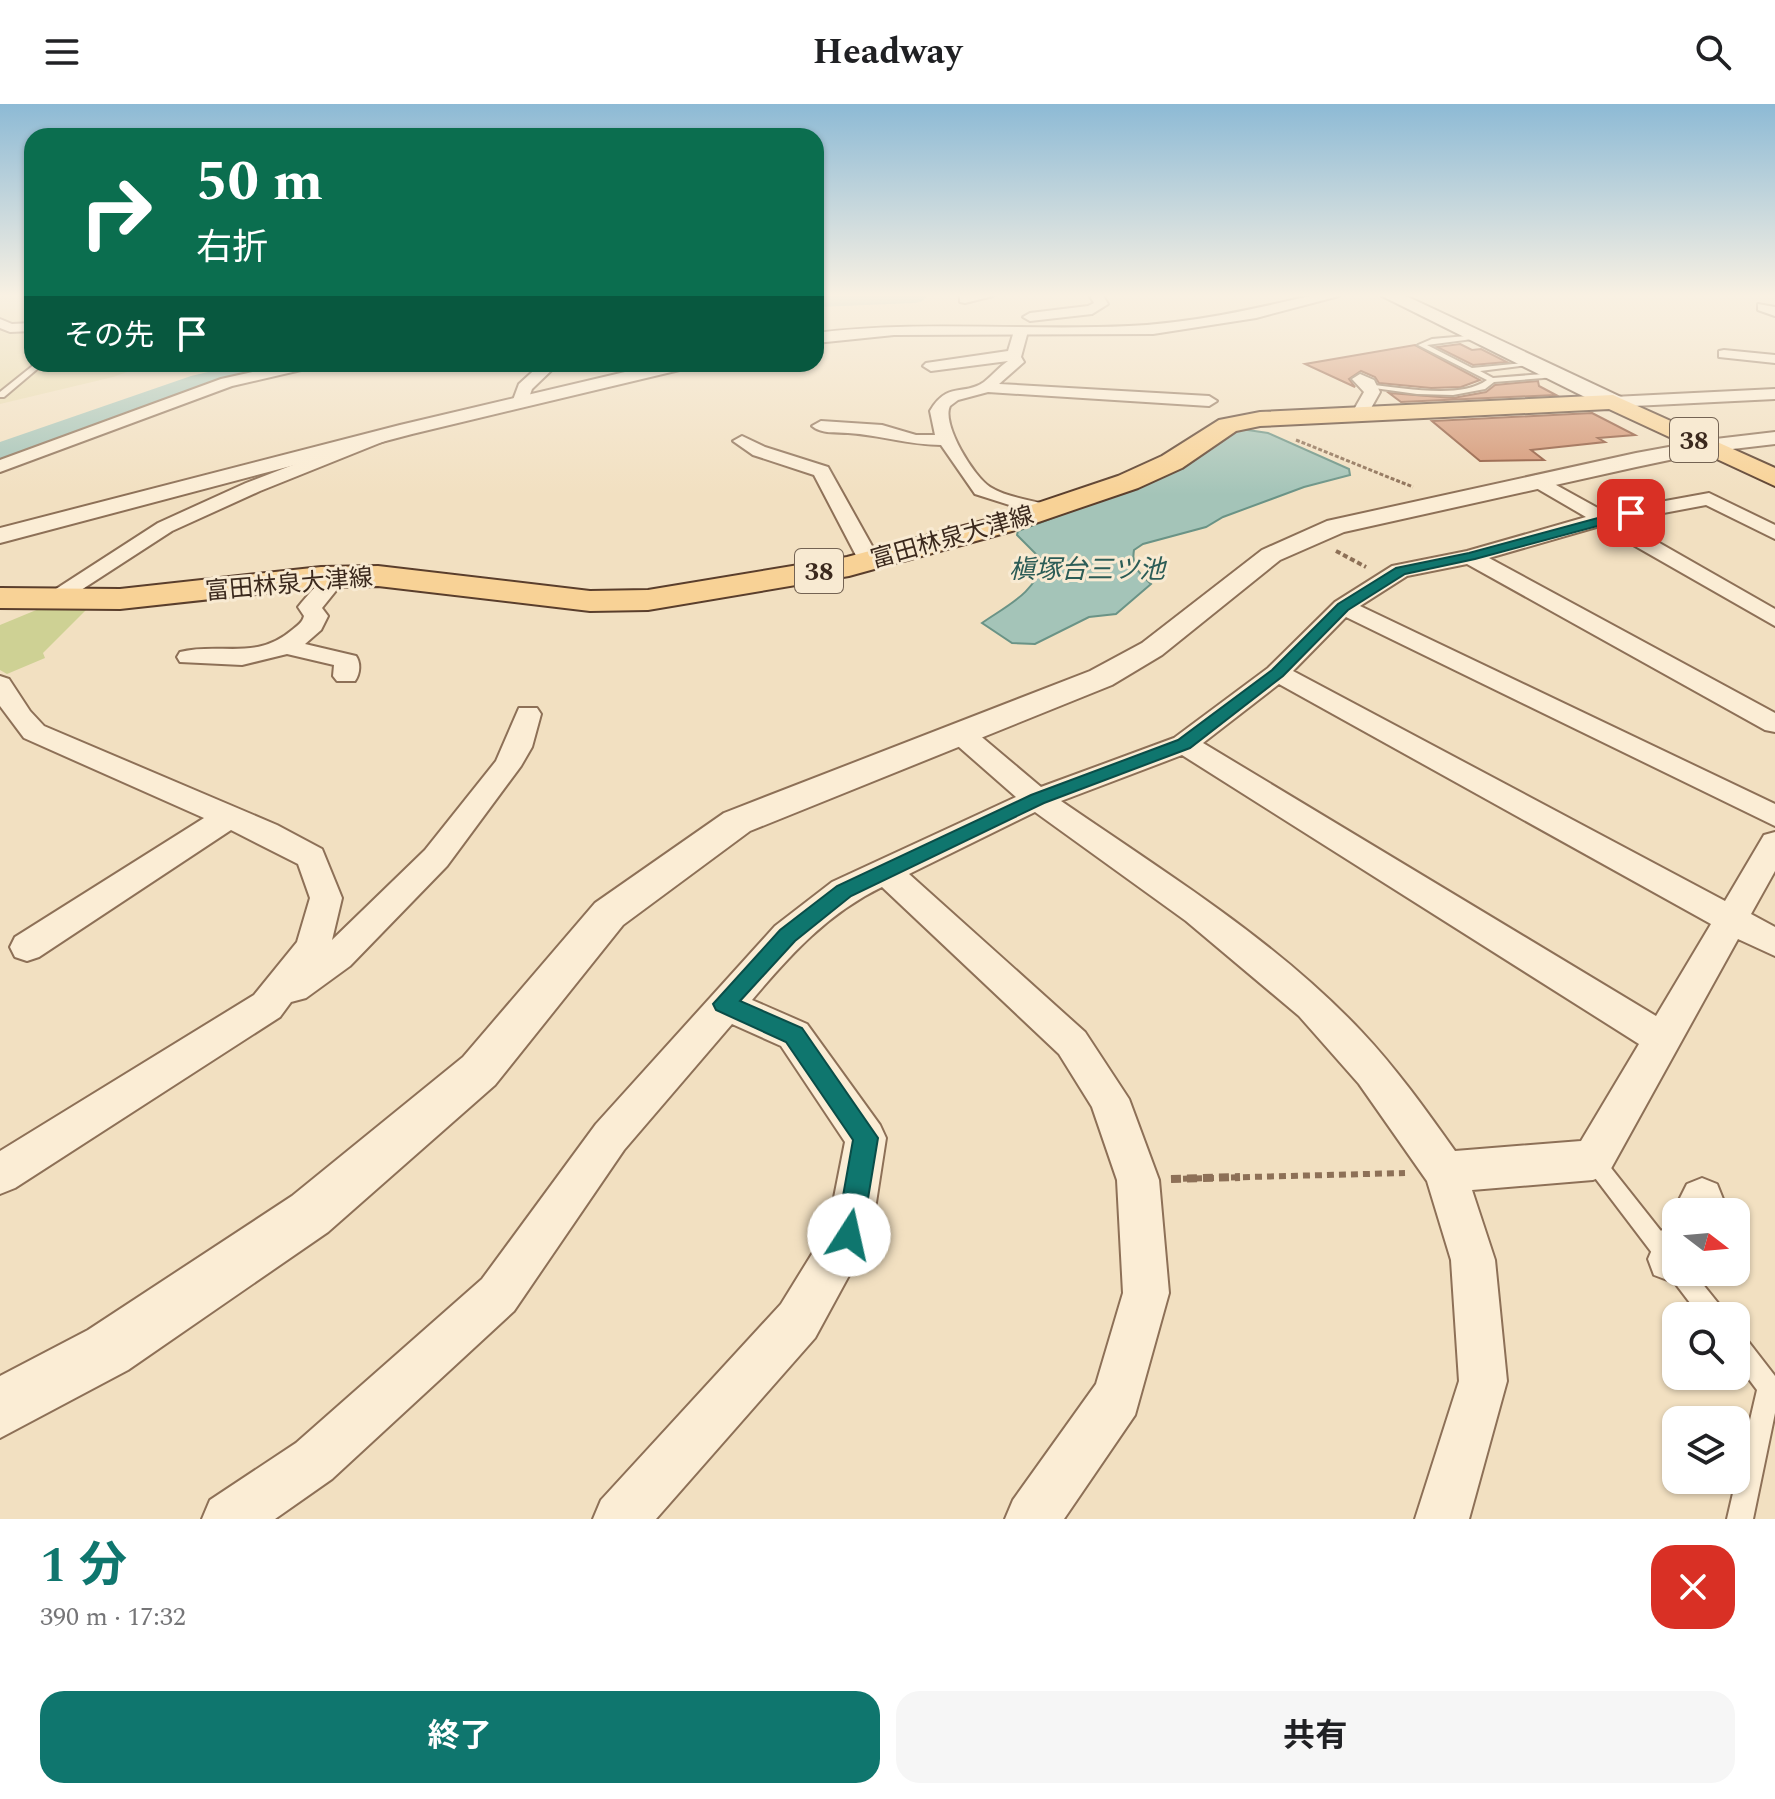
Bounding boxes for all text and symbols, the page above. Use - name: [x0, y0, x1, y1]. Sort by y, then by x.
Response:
- text: Headway: [813, 25, 962, 80]
- icon: menu: [40, 30, 84, 74]
- icon: search: [1691, 30, 1735, 74]
- text: 50 m: [196, 140, 323, 225]
- icon: right: [64, 160, 168, 264]
- text: 右折: [196, 221, 268, 276]
- icon: arrive: [170, 312, 214, 356]
- text: その先: [64, 313, 154, 359]
- road number: 38: [1670, 418, 1718, 462]
- pin: [1597, 479, 1665, 547]
- icon: arrive: [1609, 491, 1653, 535]
- street label: 富田林泉大津線: [867, 498, 1038, 578]
- road number: 38: [795, 549, 843, 593]
- water label: 槇塚台三ツ池: [1009, 550, 1168, 590]
- street label: 富田林泉大津線: [204, 560, 374, 610]
- position arrow: [807, 1193, 891, 1277]
- north arrow: [1662, 1198, 1750, 1286]
- map controls: [1662, 1198, 1750, 1494]
- button: search: [1662, 1302, 1750, 1390]
- button: layers: [1662, 1406, 1750, 1494]
- text: 1 分: [40, 1530, 127, 1603]
- button: close: [1651, 1545, 1735, 1629]
- text: 390 m · 17:32: [40, 1597, 186, 1637]
- button: 終了: [40, 1691, 880, 1783]
- button: 共有: [896, 1691, 1735, 1783]

